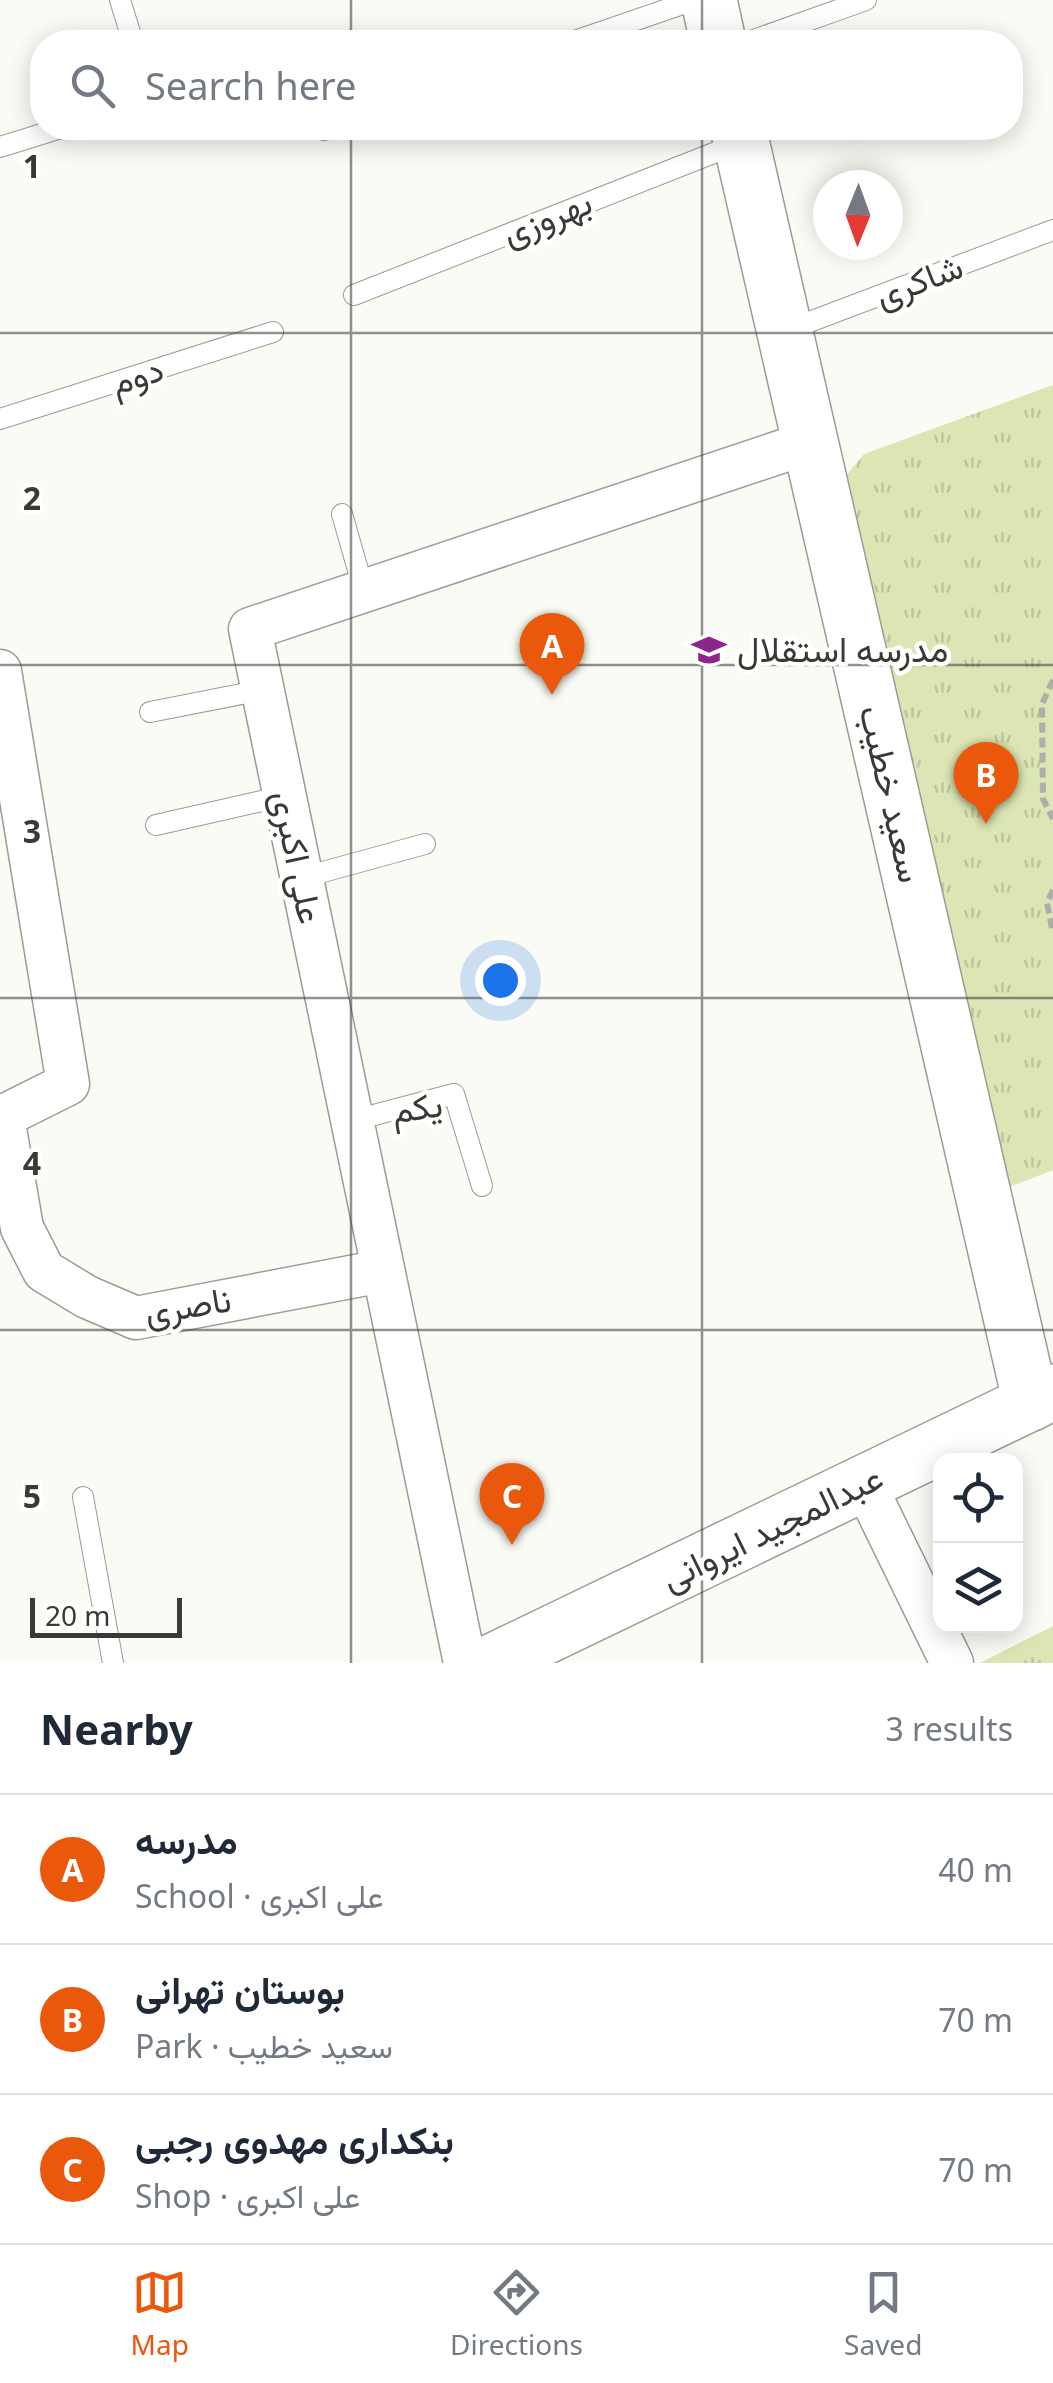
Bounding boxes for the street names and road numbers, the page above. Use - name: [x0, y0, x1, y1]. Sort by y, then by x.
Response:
- street label: بهروزی: [495, 177, 598, 256]
- street label: شاکری: [868, 241, 969, 318]
- street label: دوم: [104, 344, 169, 406]
- street label: سعید خطیب: [849, 701, 936, 887]
- street label: علی اکبری: [261, 786, 336, 928]
- street label: یکم: [388, 1079, 446, 1135]
- street label: ناصری: [141, 1275, 234, 1335]
- street label: عبدالمجید ایروانی: [653, 1453, 890, 1601]

